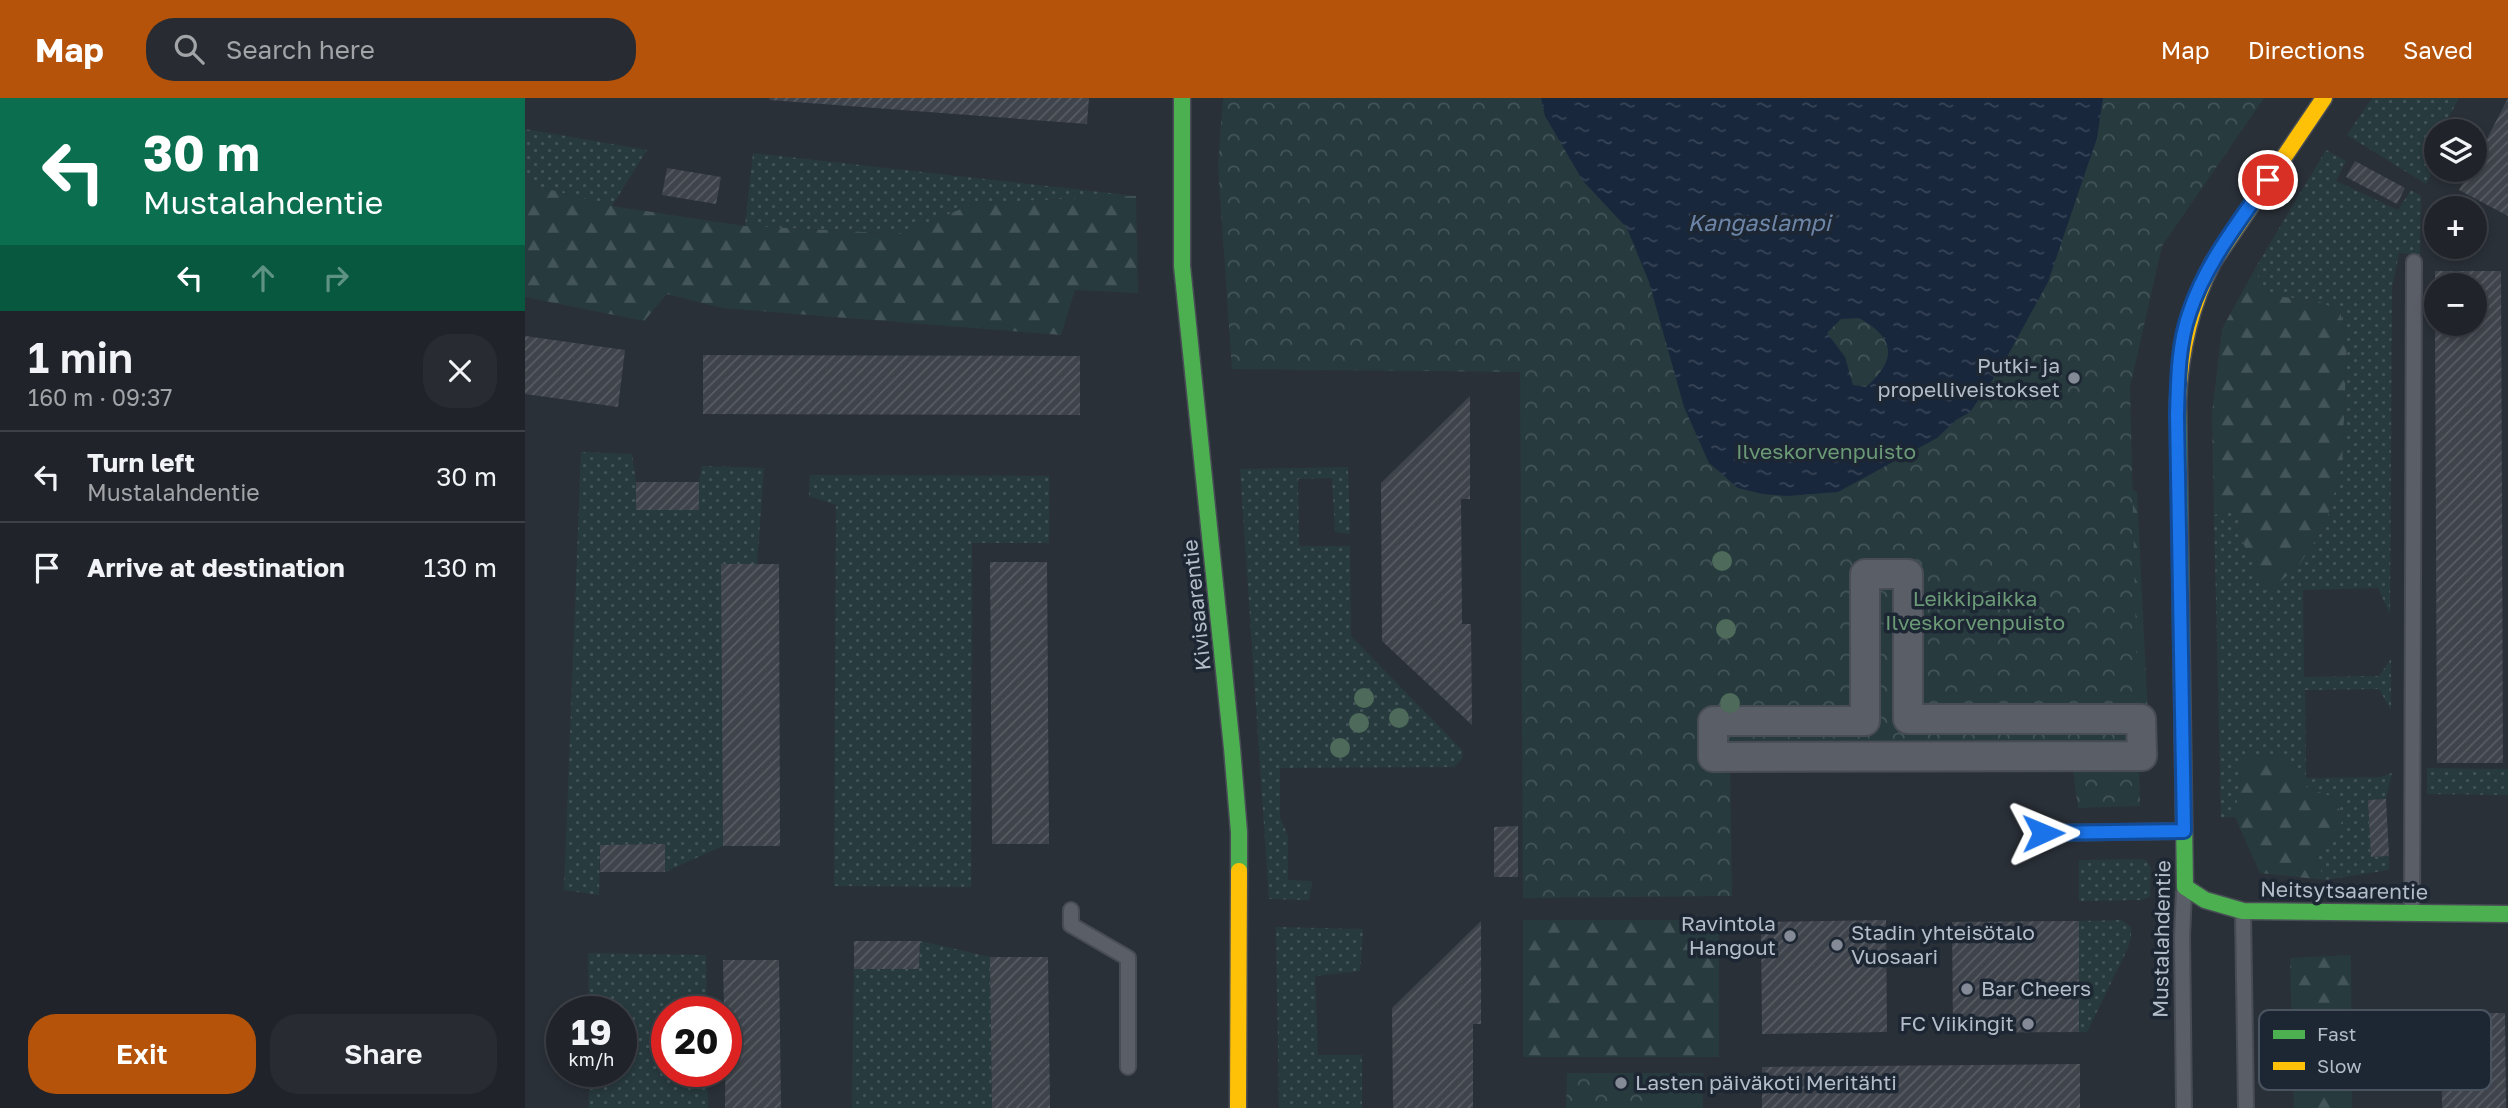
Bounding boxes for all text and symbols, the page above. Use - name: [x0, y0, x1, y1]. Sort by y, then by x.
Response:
- search box: [146, 18, 636, 81]
- text: Map: [35, 30, 104, 69]
- icon: search: [170, 30, 208, 68]
- text: Search here: [226, 34, 375, 65]
- text: Map: [2161, 35, 2210, 64]
- text: Directions: [2248, 35, 2365, 64]
- text: Saved: [2403, 35, 2473, 64]
- map controls: [2424, 119, 2487, 336]
- button: layers: [2424, 119, 2487, 182]
- text: 30 m: [143, 123, 260, 182]
- icon: left: [28, 126, 119, 217]
- pin: [2238, 150, 2298, 210]
- icon: arrive: [2249, 161, 2287, 199]
- text: Mustalahdentie: [143, 183, 383, 221]
- button: +: [2424, 196, 2487, 259]
- water label: Kangaslampi: [1687, 208, 1833, 236]
- icon: left: [171, 259, 209, 297]
- icon: ahead: [244, 259, 282, 297]
- icon: right: [317, 259, 355, 297]
- button: −: [2424, 273, 2487, 336]
- text: 1 min: [28, 332, 133, 382]
- button: close: [423, 334, 497, 408]
- place label: Putki- ja propelliveistokset: [1877, 352, 2060, 402]
- marker: Putki- ja propelliveistokset: [2066, 370, 2082, 386]
- text: 160 m · 09:37: [28, 383, 173, 411]
- park label: Ilveskorvenpuisto: [1736, 438, 1916, 464]
- text: Turn left: [87, 447, 195, 478]
- icon: left: [28, 458, 66, 496]
- text: 30 m: [436, 461, 497, 492]
- text: Mustalahdentie: [87, 478, 260, 506]
- street label: Kivisaarentie: [1176, 538, 1216, 672]
- icon: arrive: [28, 549, 66, 587]
- text: Arrive at destination: [87, 552, 345, 583]
- text: 130 m: [424, 552, 497, 583]
- park label: Leikkipaikka Ilveskorvenpuisto: [1885, 585, 2065, 635]
- position arrow: [2006, 796, 2080, 870]
- street label: Mustalahdentie: [2147, 860, 2175, 1018]
- street label: Neitsytsaarentie: [2260, 876, 2428, 904]
- place label: Ravintola Hangout: [1681, 910, 1776, 960]
- place label: Stadin yhteisötalo Vuosaari: [1851, 919, 2035, 969]
- marker: Ravintola Hangout: [1782, 928, 1798, 944]
- marker: Stadin yhteisötalo Vuosaari: [1829, 937, 1845, 953]
- place label: Bar Cheers: [1981, 975, 2091, 1001]
- marker: Bar Cheers: [1959, 981, 1975, 997]
- speed limit sign: 20: [651, 996, 742, 1087]
- place label: FC Viikingit: [1899, 1010, 2014, 1036]
- legend: [2259, 1010, 2491, 1090]
- text: 19: [571, 1011, 612, 1053]
- button: Exit: [28, 1014, 256, 1094]
- button: Share: [270, 1014, 497, 1094]
- marker: FC Viikingit: [2020, 1016, 2036, 1032]
- text: Fast: [2317, 1022, 2356, 1045]
- text: km/h: [569, 1048, 614, 1070]
- text: Slow: [2317, 1054, 2362, 1077]
- place label: Lasten päiväkoti Meritähti: [1635, 1069, 1897, 1095]
- marker: Lasten päiväkoti Meritähti: [1613, 1075, 1629, 1091]

